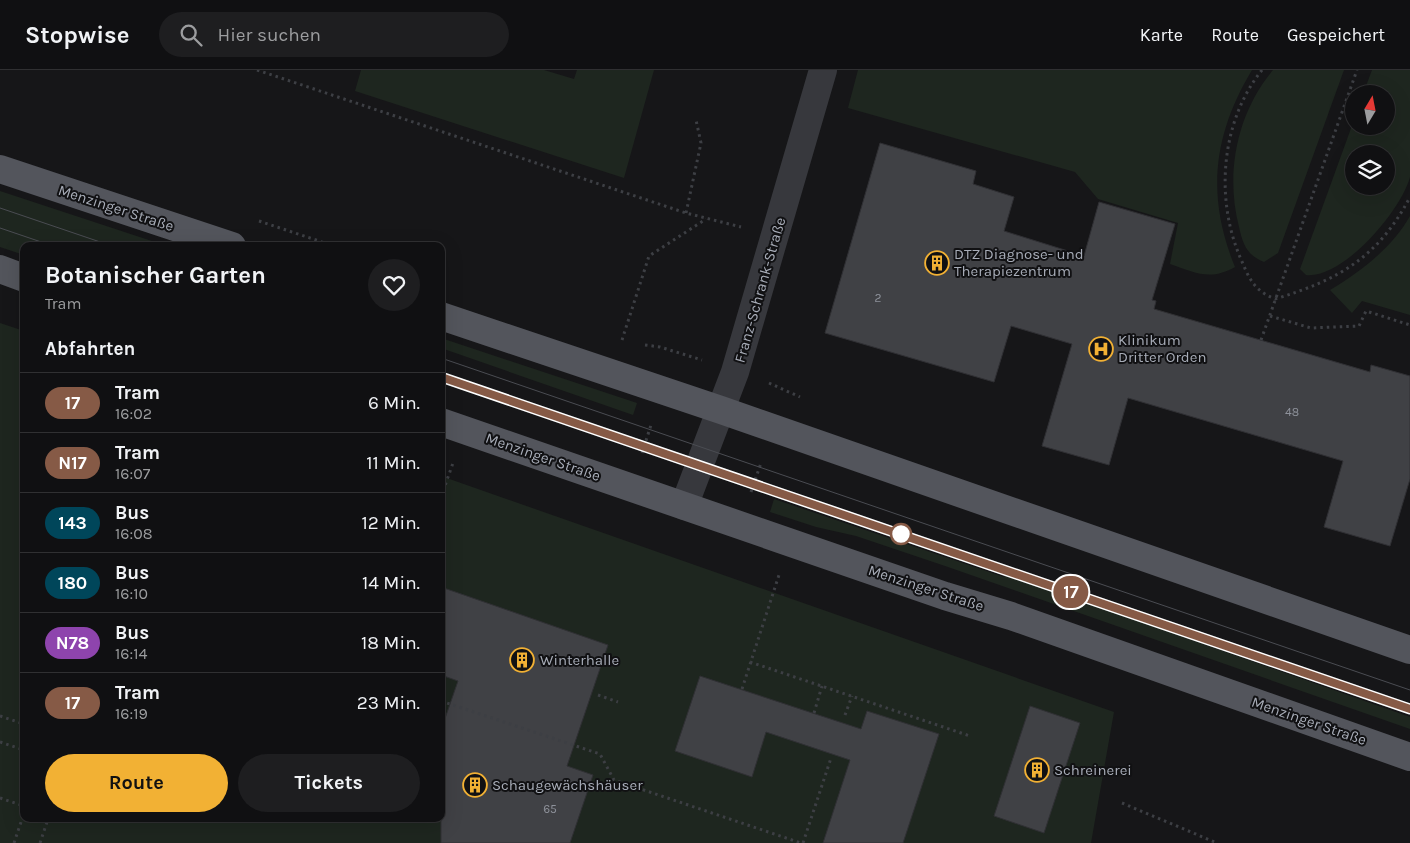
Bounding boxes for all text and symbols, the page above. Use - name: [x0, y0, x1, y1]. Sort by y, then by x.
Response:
- search box: [159, 12, 509, 57]
- text: Stopwise: [25, 21, 129, 49]
- icon: search: [177, 21, 205, 49]
- text: Hier suchen: [217, 24, 321, 46]
- text: Karte: [1140, 24, 1183, 46]
- text: Route: [1211, 24, 1259, 46]
- text: Gespeichert: [1287, 24, 1385, 46]
- north arrow: [1345, 85, 1395, 135]
- map controls: [1345, 85, 1395, 195]
- button: layers: [1345, 145, 1395, 195]
- street label: Menzinger Straße: [56, 181, 176, 235]
- street label: Franz-Schrank-Straße: [731, 215, 789, 365]
- place label: DTZ Diagnose- und Therapiezentrum: [954, 245, 1084, 280]
- building icon: DTZ Diagnose- und Therapiezentrum: [924, 250, 950, 276]
- button: heart: [368, 259, 420, 311]
- text: Botanischer Garten: [45, 261, 266, 289]
- house number: 2: [875, 291, 882, 305]
- text: Tram: [45, 294, 81, 313]
- place label: Klinikum Dritter Orden: [1118, 331, 1207, 366]
- hospital icon: Klinikum Dritter Orden: [1088, 336, 1114, 362]
- text: Abfahrten: [45, 338, 135, 360]
- text: Tram: [115, 382, 160, 404]
- text: 17: [65, 392, 80, 414]
- text: 6 Min.: [368, 392, 420, 414]
- text: 16:02: [115, 404, 152, 423]
- house number: 48: [1285, 405, 1299, 419]
- street label: Menzinger Straße: [483, 429, 603, 485]
- text: Tram: [115, 442, 160, 464]
- text: N17: [58, 452, 87, 474]
- text: 11 Min.: [366, 452, 420, 474]
- text: 16:07: [115, 464, 150, 483]
- text: Bus: [115, 502, 149, 524]
- text: 143: [58, 512, 87, 534]
- text: 12 Min.: [362, 512, 420, 534]
- unlabelled marker: [890, 523, 912, 545]
- text: 16:08: [115, 524, 152, 543]
- street label: Menzinger Straße: [866, 561, 986, 615]
- text: Bus: [115, 562, 149, 584]
- text: 180: [58, 572, 87, 594]
- text: 14 Min.: [362, 572, 420, 594]
- line badge: 17: [1048, 576, 1094, 608]
- text: 17: [1063, 581, 1079, 603]
- text: 16:10: [115, 584, 148, 603]
- text: Bus: [115, 622, 149, 644]
- text: N78: [56, 632, 89, 654]
- text: 18 Min.: [361, 632, 420, 654]
- text: 16:14: [115, 644, 147, 663]
- building icon: Winterhalle: [509, 647, 535, 673]
- place label: Winterhalle: [540, 651, 619, 669]
- text: Tram: [115, 682, 160, 704]
- text: 17: [65, 692, 80, 714]
- text: 23 Min.: [357, 692, 420, 714]
- street label: Menzinger Straße: [1249, 693, 1369, 749]
- text: 16:19: [115, 704, 148, 723]
- button: Route: [45, 754, 228, 812]
- button: Tickets: [238, 754, 420, 812]
- building icon: Schreinerei: [1024, 757, 1050, 783]
- place label: Schreinerei: [1054, 761, 1132, 779]
- building icon: Schaugewächshäuser: [462, 772, 488, 798]
- place label: Schaugewächshäuser: [492, 776, 643, 794]
- house number: 65: [543, 802, 557, 816]

